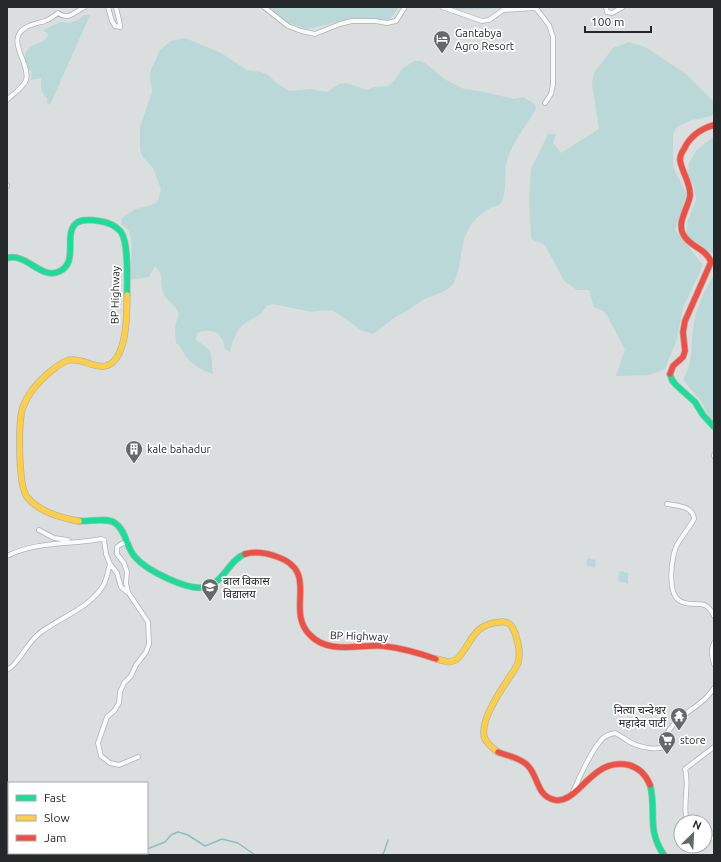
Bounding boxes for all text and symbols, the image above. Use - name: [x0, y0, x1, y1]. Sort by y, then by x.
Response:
- scale bar: [585, 8, 651, 34]
- text: 100 m: [591, 15, 624, 28]
- place label: Gantabya Agro Resort: [455, 27, 515, 52]
- hotel icon: Gantabya Agro Resort: [432, 29, 452, 54]
- street label: BP Highway: [108, 265, 122, 324]
- building icon: kale bahadur: [124, 439, 144, 464]
- place label: kale bahadur: [147, 443, 211, 455]
- place label: बाल विकास विद्यालय: [223, 575, 270, 600]
- school or university icon: बाल विकास विद्यालय: [200, 577, 220, 602]
- street label: BP Highway: [330, 629, 389, 643]
- place label: नित्या चन्देश्वर महादेव पार्टी: [614, 704, 667, 729]
- temple icon: नित्या चन्देश्वर महादेव पार्टी: [669, 706, 689, 731]
- supermarket icon: store: [657, 730, 677, 755]
- place label: store: [680, 734, 706, 746]
- legend: [8, 782, 148, 854]
- text: Fast: [44, 791, 66, 804]
- text: Slow: [44, 811, 70, 824]
- north arrow: [673, 814, 713, 854]
- text: N: [691, 818, 703, 832]
- text: Jam: [44, 831, 66, 844]

